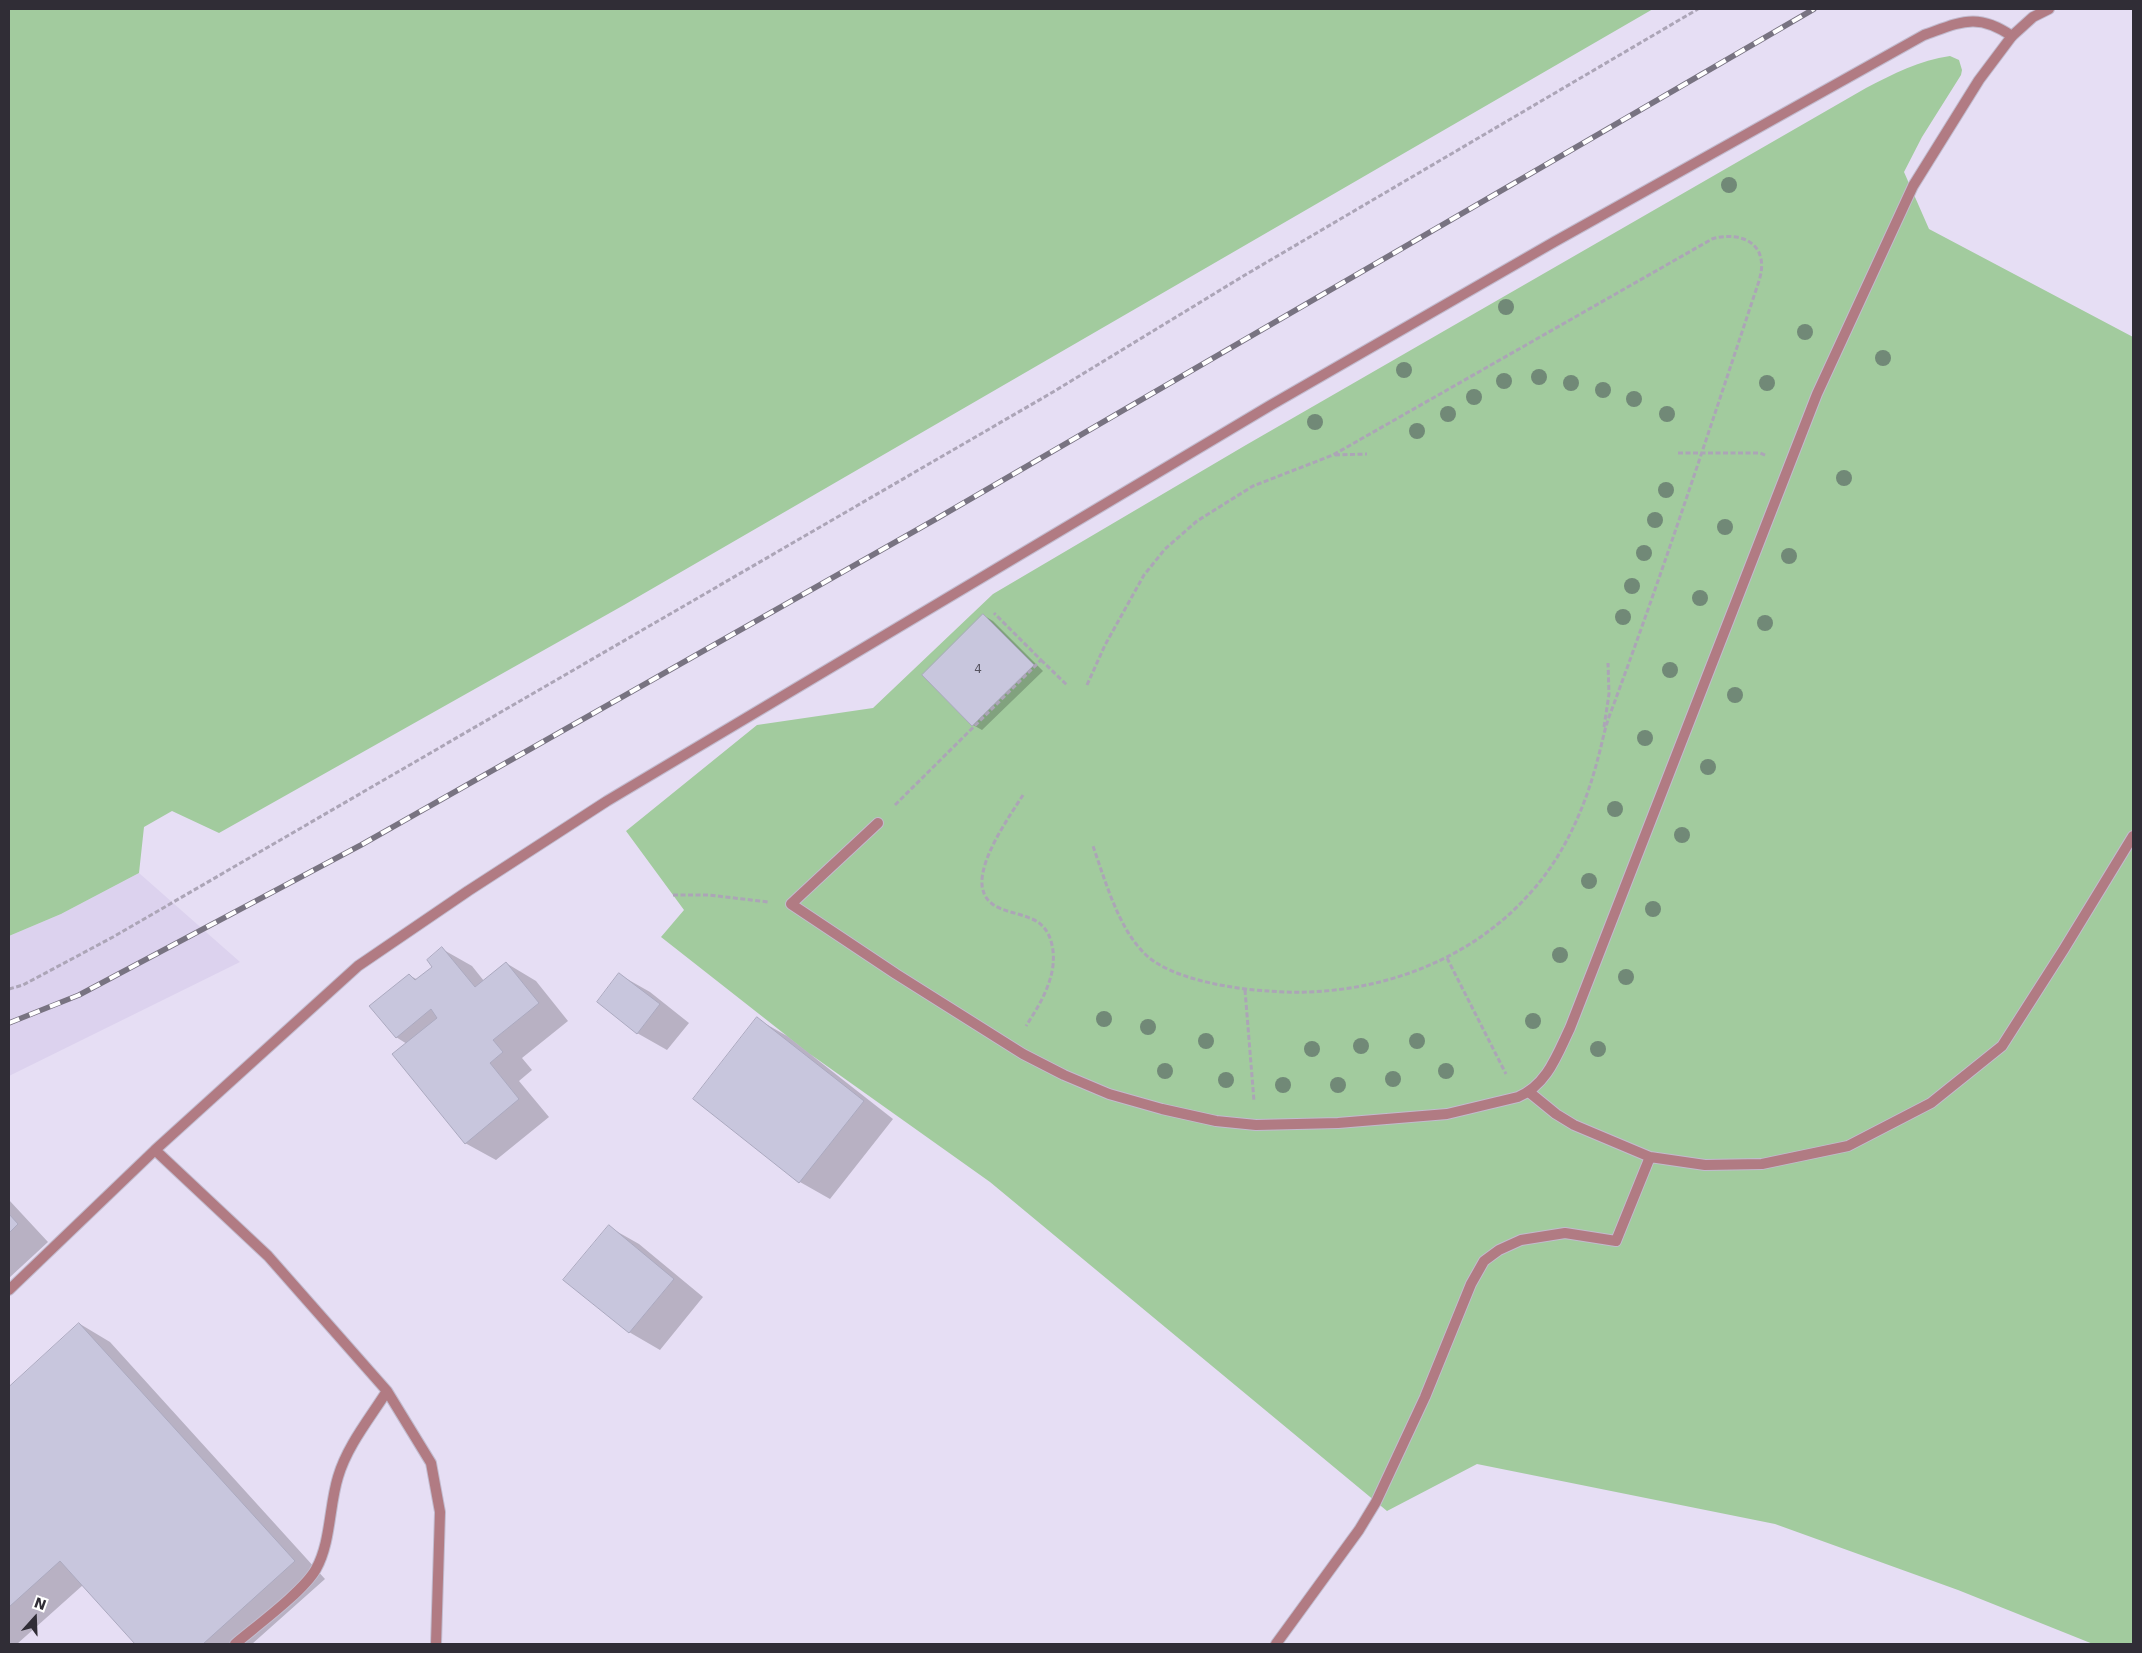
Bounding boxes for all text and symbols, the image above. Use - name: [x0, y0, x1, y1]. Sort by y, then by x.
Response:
- house number: 4: [974, 663, 982, 677]
- north arrow: [10, 1593, 60, 1643]
- text: N: [32, 1594, 48, 1613]

